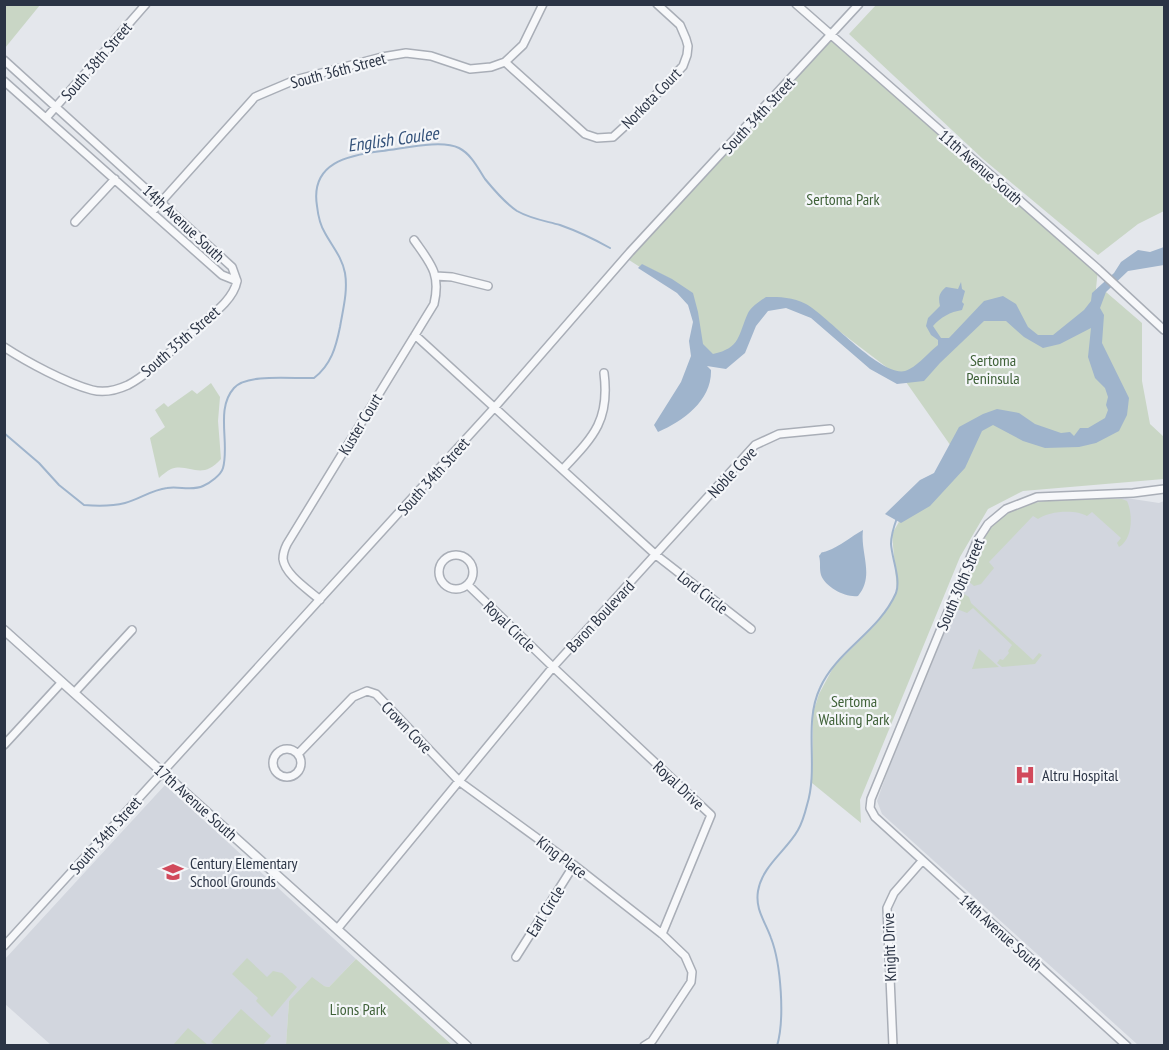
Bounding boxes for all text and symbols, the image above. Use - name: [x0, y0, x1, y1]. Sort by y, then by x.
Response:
- street label: South 38th Street: [56, 17, 136, 105]
- street label: South 36th Street: [288, 48, 388, 92]
- street label: Norkota Court: [617, 63, 685, 133]
- street label: South 34th Street: [717, 72, 799, 158]
- water label: English Coulee: [346, 121, 441, 157]
- street label: 11th Avenue South: [935, 125, 1027, 209]
- street label: 14th Avenue South: [139, 180, 229, 266]
- park label: Sertoma Park: [806, 189, 880, 209]
- street label: South 35th Street: [136, 301, 224, 381]
- park label: Sertoma Peninsula: [966, 350, 1020, 388]
- street label: Kuster Court: [334, 389, 387, 458]
- street label: South 34th Street: [393, 432, 474, 519]
- street label: Noble Cove: [703, 442, 761, 502]
- street label: South 30th Street: [932, 534, 989, 633]
- street label: Lord Circle: [674, 566, 732, 618]
- street label: Baron Boulevard: [562, 576, 638, 656]
- street label: Royal Circle: [480, 596, 540, 656]
- park label: Sertoma Walking Park: [818, 691, 890, 729]
- street label: Crown Cove: [377, 697, 437, 757]
- street label: Royal Drive: [649, 756, 709, 814]
- street label: 17th Avenue South: [150, 760, 242, 844]
- hospital icon: Altru Hospital: [1013, 763, 1037, 787]
- place label: Altru Hospital: [1042, 765, 1119, 785]
- street label: South 34th Street: [65, 791, 146, 878]
- street label: King Place: [533, 832, 591, 882]
- place label: Century Elementary School Grounds: [190, 853, 298, 891]
- school or university icon: Century Elementary School Grounds: [161, 860, 185, 884]
- street label: Earl Circle: [522, 882, 568, 940]
- street label: 14th Avenue South: [955, 890, 1047, 974]
- street label: Knight Drive: [878, 912, 900, 982]
- park label: Lions Park: [330, 999, 387, 1019]

